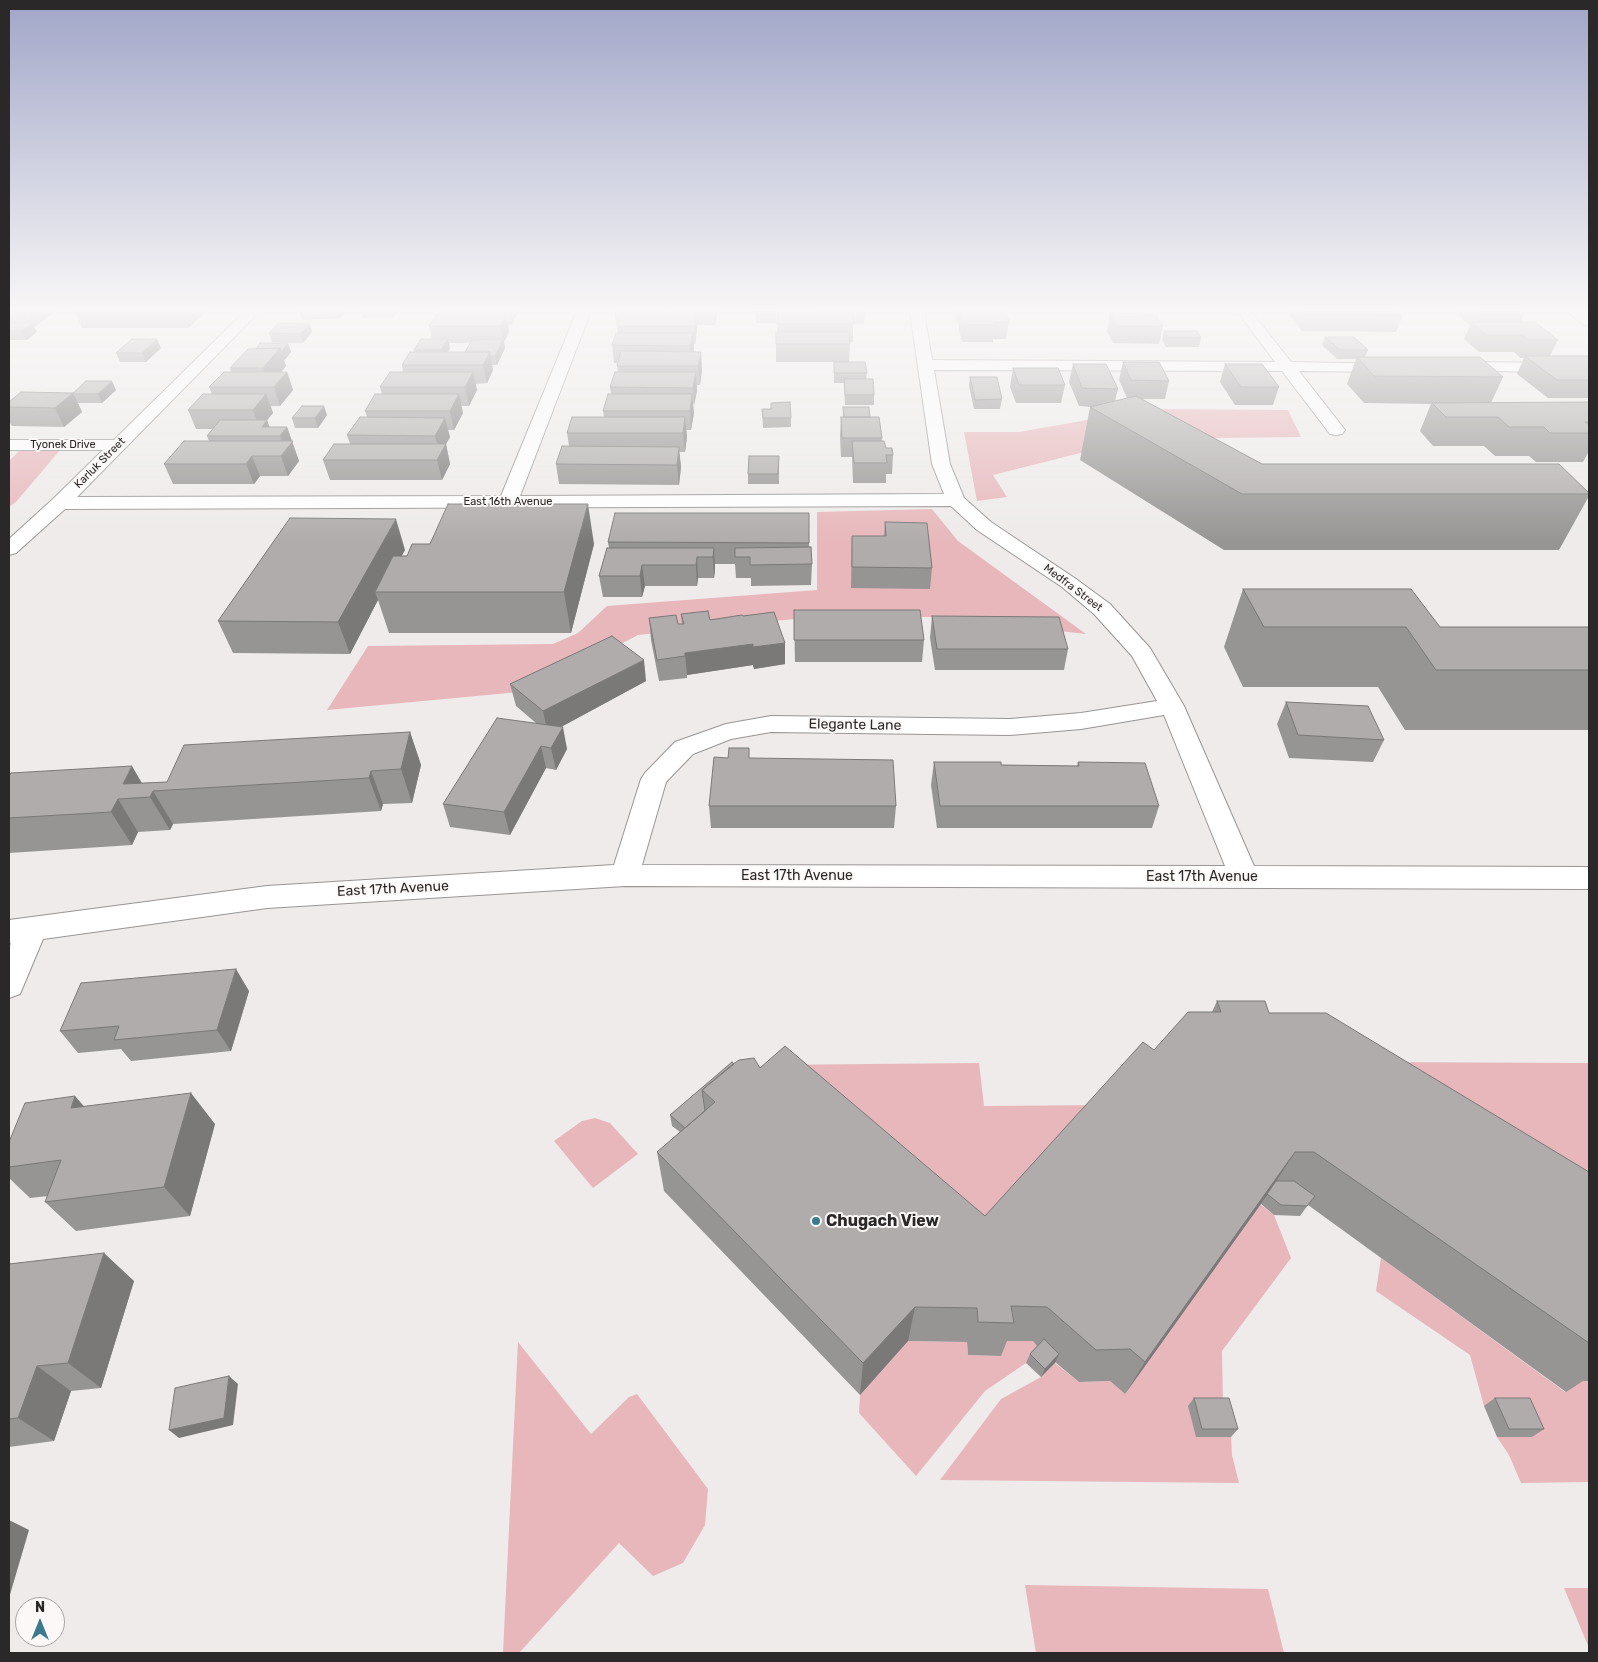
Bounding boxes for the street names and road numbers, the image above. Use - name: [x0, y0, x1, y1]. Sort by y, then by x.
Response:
- street label: Karluk Street: [72, 435, 128, 491]
- street label: Tyonek Drive: [30, 438, 96, 452]
- street label: East 16th Avenue: [464, 495, 552, 509]
- street label: Medfra Street: [1041, 562, 1105, 614]
- street label: Elegante Lane: [808, 716, 902, 734]
- street label: East 17th Avenue: [741, 868, 853, 884]
- street label: East 17th Avenue: [1146, 869, 1258, 885]
- street label: East 17th Avenue: [337, 878, 449, 900]

